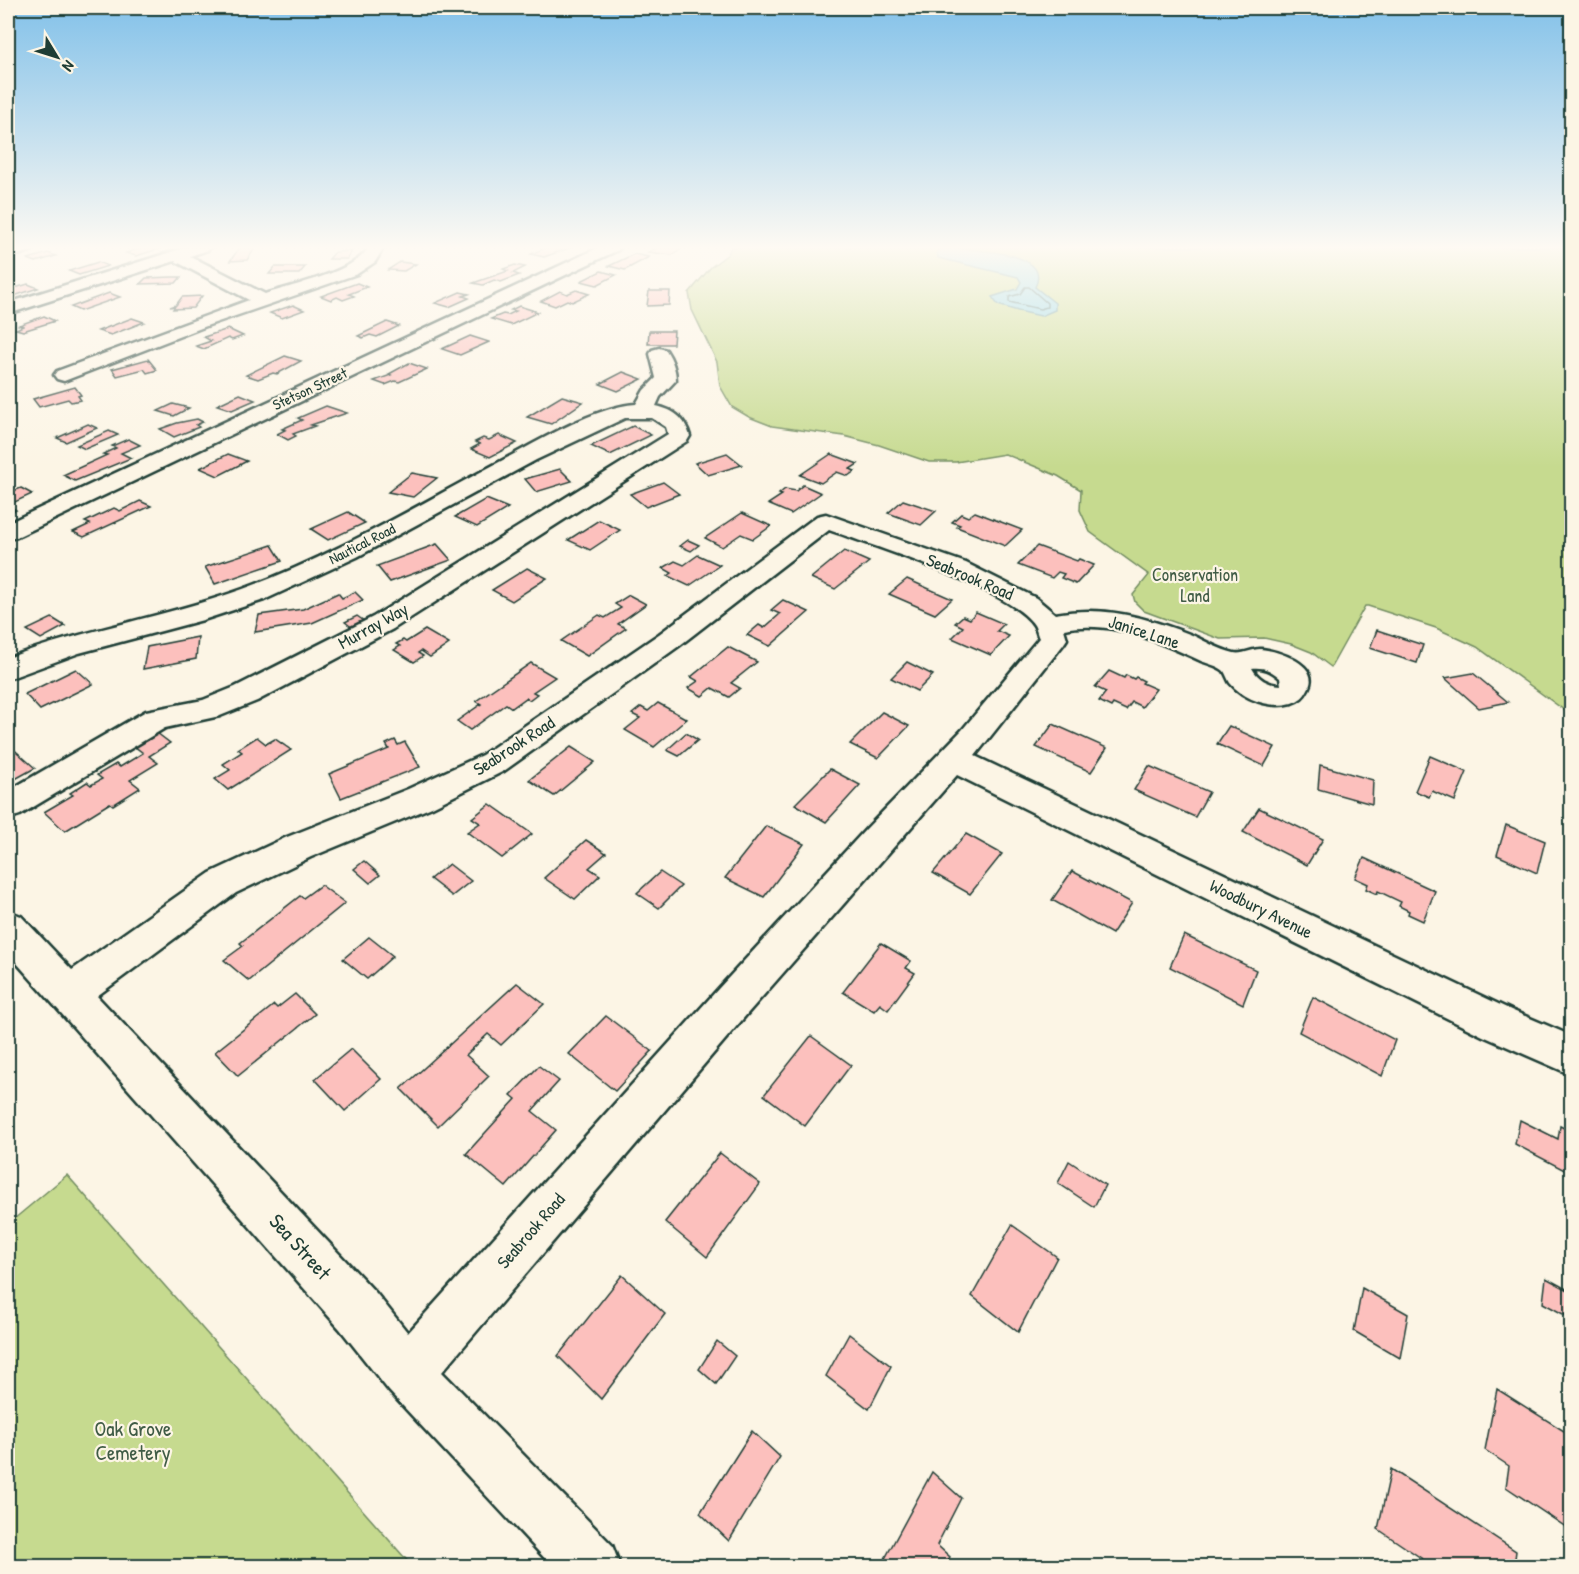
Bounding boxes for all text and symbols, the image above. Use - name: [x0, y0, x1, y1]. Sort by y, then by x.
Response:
- north arrow: [27, 27, 87, 87]
- text: N: [57, 56, 80, 77]
- street label: Stetson Street: [269, 362, 351, 415]
- street label: Nautical Road: [325, 518, 399, 569]
- street label: Seabrook Road: [923, 547, 1018, 606]
- park label: Conservation Land: [1152, 562, 1238, 608]
- street label: Murray Way: [333, 596, 413, 655]
- street label: Janice Lane: [1105, 608, 1183, 655]
- street label: Seabrook Road: [468, 710, 559, 781]
- street label: Woodbury Avenue: [1206, 873, 1317, 944]
- street label: Seabrook Road: [491, 1188, 570, 1274]
- street label: Sea Street: [263, 1207, 338, 1287]
- park label: Oak Grove Cemetery: [95, 1414, 171, 1467]

